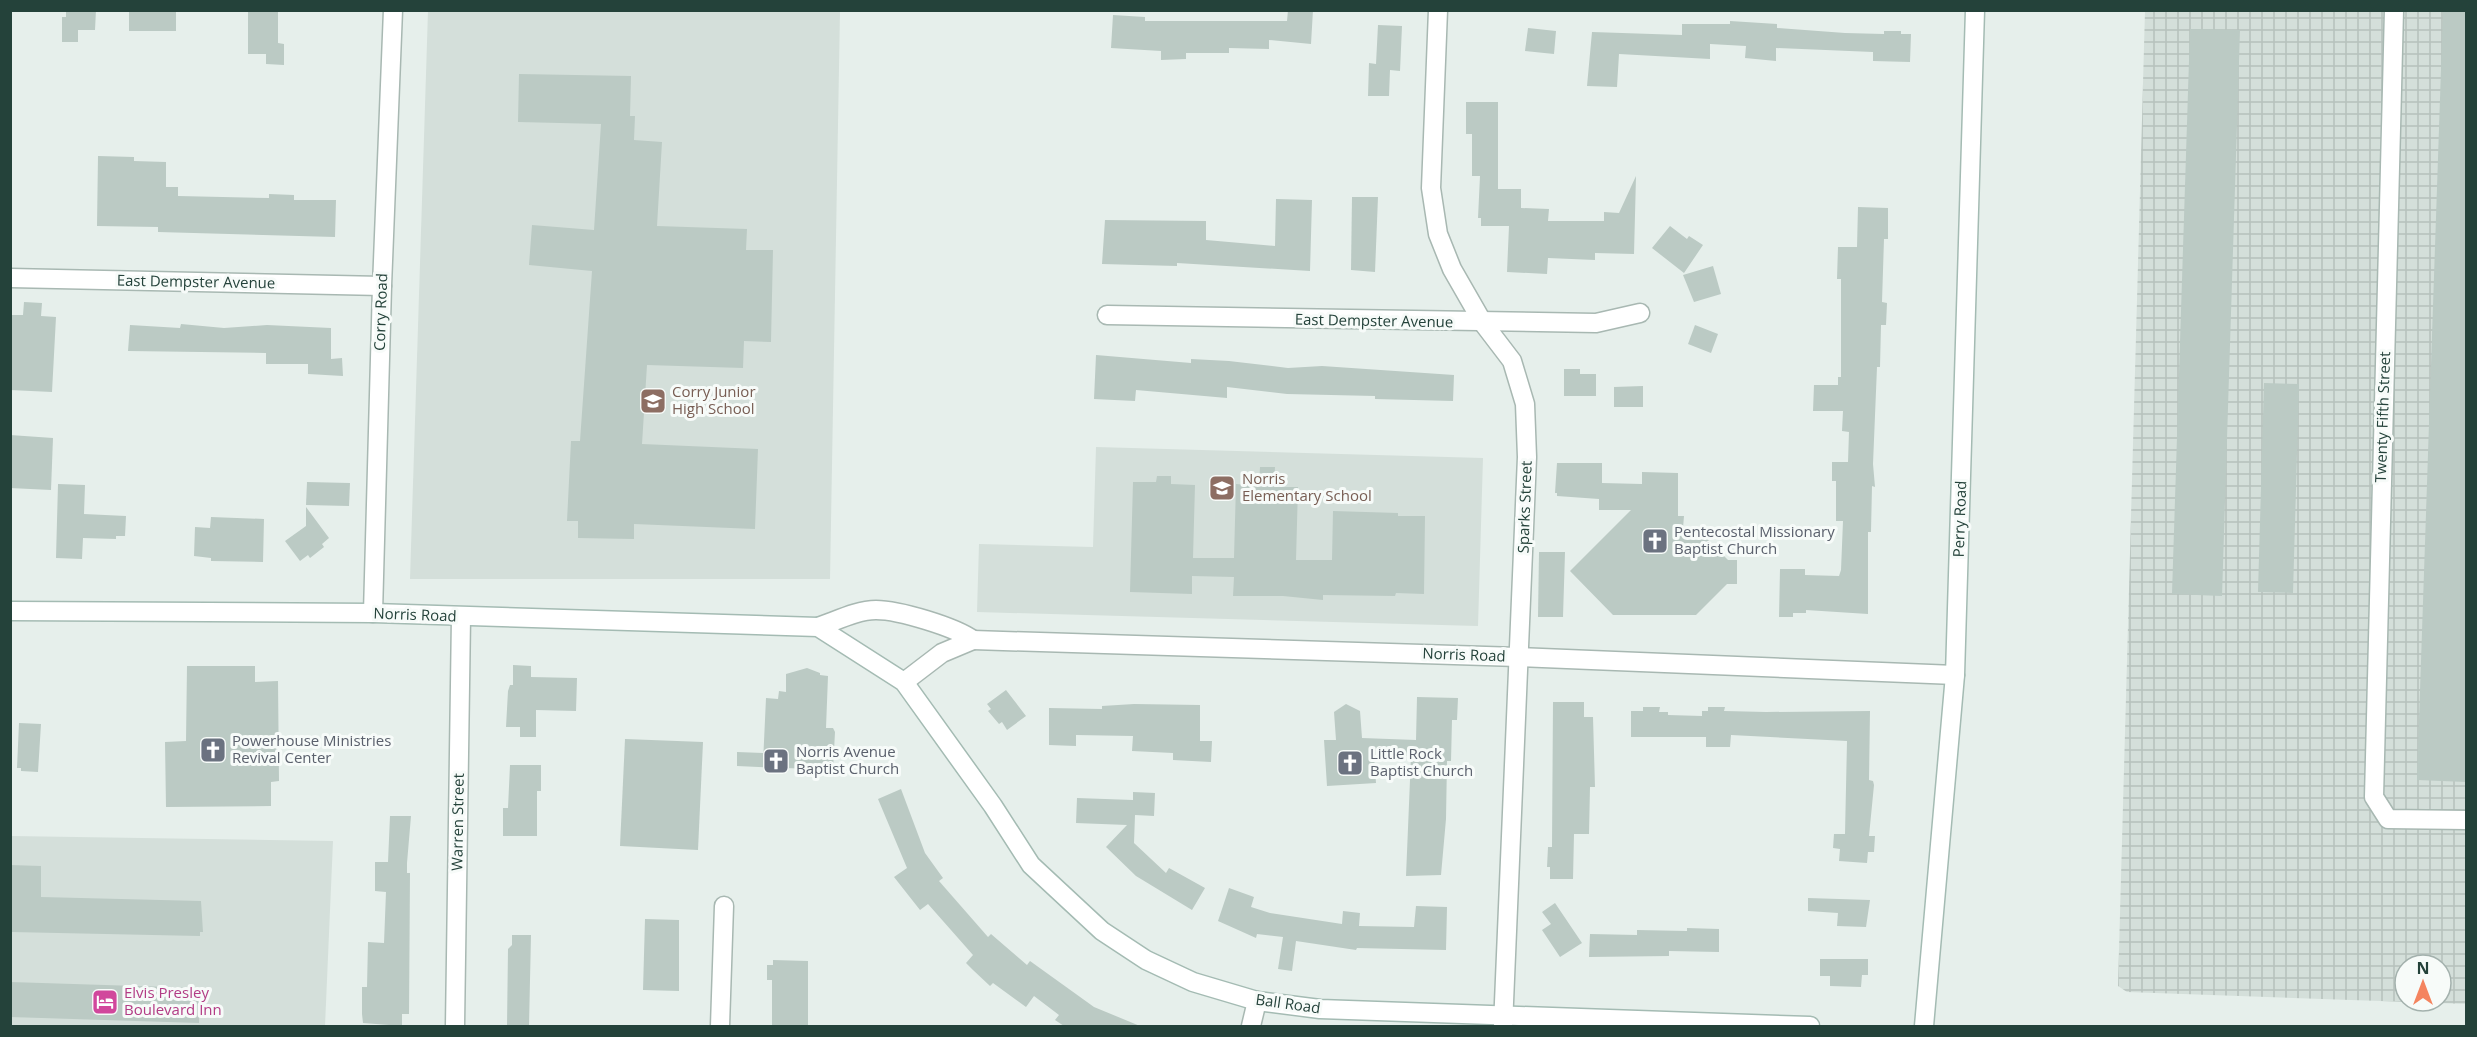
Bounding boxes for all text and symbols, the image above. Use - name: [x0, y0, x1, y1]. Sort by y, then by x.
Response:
- street label: East Dempster Avenue: [117, 270, 275, 292]
- street label: Corry Road: [369, 273, 391, 351]
- street label: East Dempster Avenue: [1295, 309, 1453, 331]
- street label: Twenty Fifth Street: [2370, 351, 2394, 483]
- place label: Corry Junior High School: [672, 381, 756, 418]
- school or university icon: Corry Junior High School: [638, 386, 668, 416]
- street label: Sparks Street: [1512, 460, 1536, 554]
- place label: Norris Elementary School: [1242, 468, 1372, 505]
- school or university icon: Norris Elementary School: [1207, 473, 1237, 503]
- street label: Perry Road: [1948, 480, 1970, 558]
- place label: Pentecostal Missionary Baptist Church: [1674, 521, 1835, 558]
- church icon: Pentecostal Missionary Baptist Church: [1640, 526, 1670, 556]
- street label: Norris Road: [373, 603, 457, 625]
- street label: Norris Road: [1422, 643, 1506, 665]
- place label: Powerhouse Ministries Revival Center: [232, 730, 391, 767]
- church icon: Powerhouse Ministries Revival Center: [198, 735, 228, 765]
- place label: Norris Avenue Baptist Church: [796, 741, 899, 778]
- place label: Little Rock Baptist Church: [1370, 743, 1473, 780]
- church icon: Norris Avenue Baptist Church: [761, 746, 791, 776]
- church icon: Little Rock Baptist Church: [1335, 748, 1365, 778]
- street label: Warren Street: [446, 773, 468, 871]
- north arrow: [2393, 953, 2453, 1013]
- text: N: [2416, 957, 2430, 979]
- place label: Elvis Presley Boulevard Inn: [124, 982, 222, 1019]
- hotel icon: Elvis Presley Boulevard Inn: [90, 987, 120, 1017]
- street label: Ball Road: [1254, 989, 1322, 1017]

